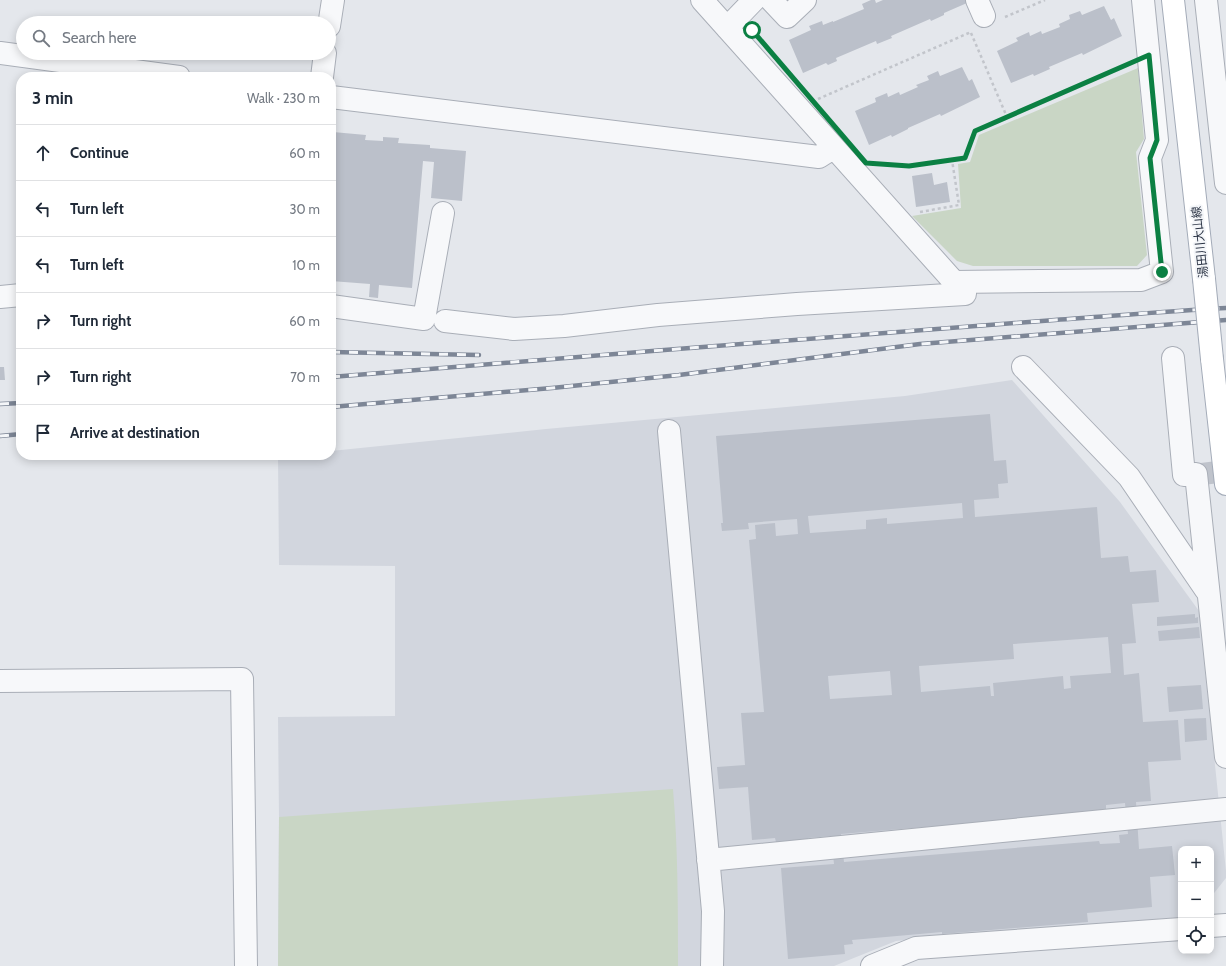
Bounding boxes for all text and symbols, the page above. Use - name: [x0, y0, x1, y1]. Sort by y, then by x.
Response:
- search box: [16, 16, 336, 60]
- route start: [743, 21, 761, 39]
- icon: search: [30, 27, 52, 49]
- text: Search here: [62, 29, 137, 47]
- text: 3 min: [32, 88, 73, 108]
- text: Walk · 230 m: [247, 90, 320, 106]
- icon: ahead: [32, 142, 54, 164]
- text: Continue: [70, 144, 129, 162]
- text: 60 m: [289, 145, 320, 161]
- icon: left: [32, 198, 54, 220]
- text: Turn left: [70, 200, 124, 218]
- text: 30 m: [290, 201, 320, 217]
- street label: 湯田川大山線: [1188, 205, 1211, 279]
- icon: left: [32, 254, 54, 276]
- text: Turn left: [70, 256, 124, 274]
- text: 10 m: [292, 257, 320, 273]
- route end: [1153, 263, 1171, 281]
- icon: right: [32, 310, 54, 332]
- text: Turn right: [70, 312, 131, 330]
- text: 60 m: [289, 313, 320, 329]
- icon: right: [32, 366, 54, 388]
- text: Turn right: [70, 368, 131, 386]
- text: 70 m: [290, 369, 320, 385]
- icon: arrive: [32, 422, 54, 444]
- text: Arrive at destination: [70, 424, 200, 442]
- map controls: [1178, 846, 1214, 954]
- button: +: [1178, 846, 1214, 882]
- button: −: [1178, 882, 1214, 918]
- button: locate: [1178, 918, 1214, 954]

